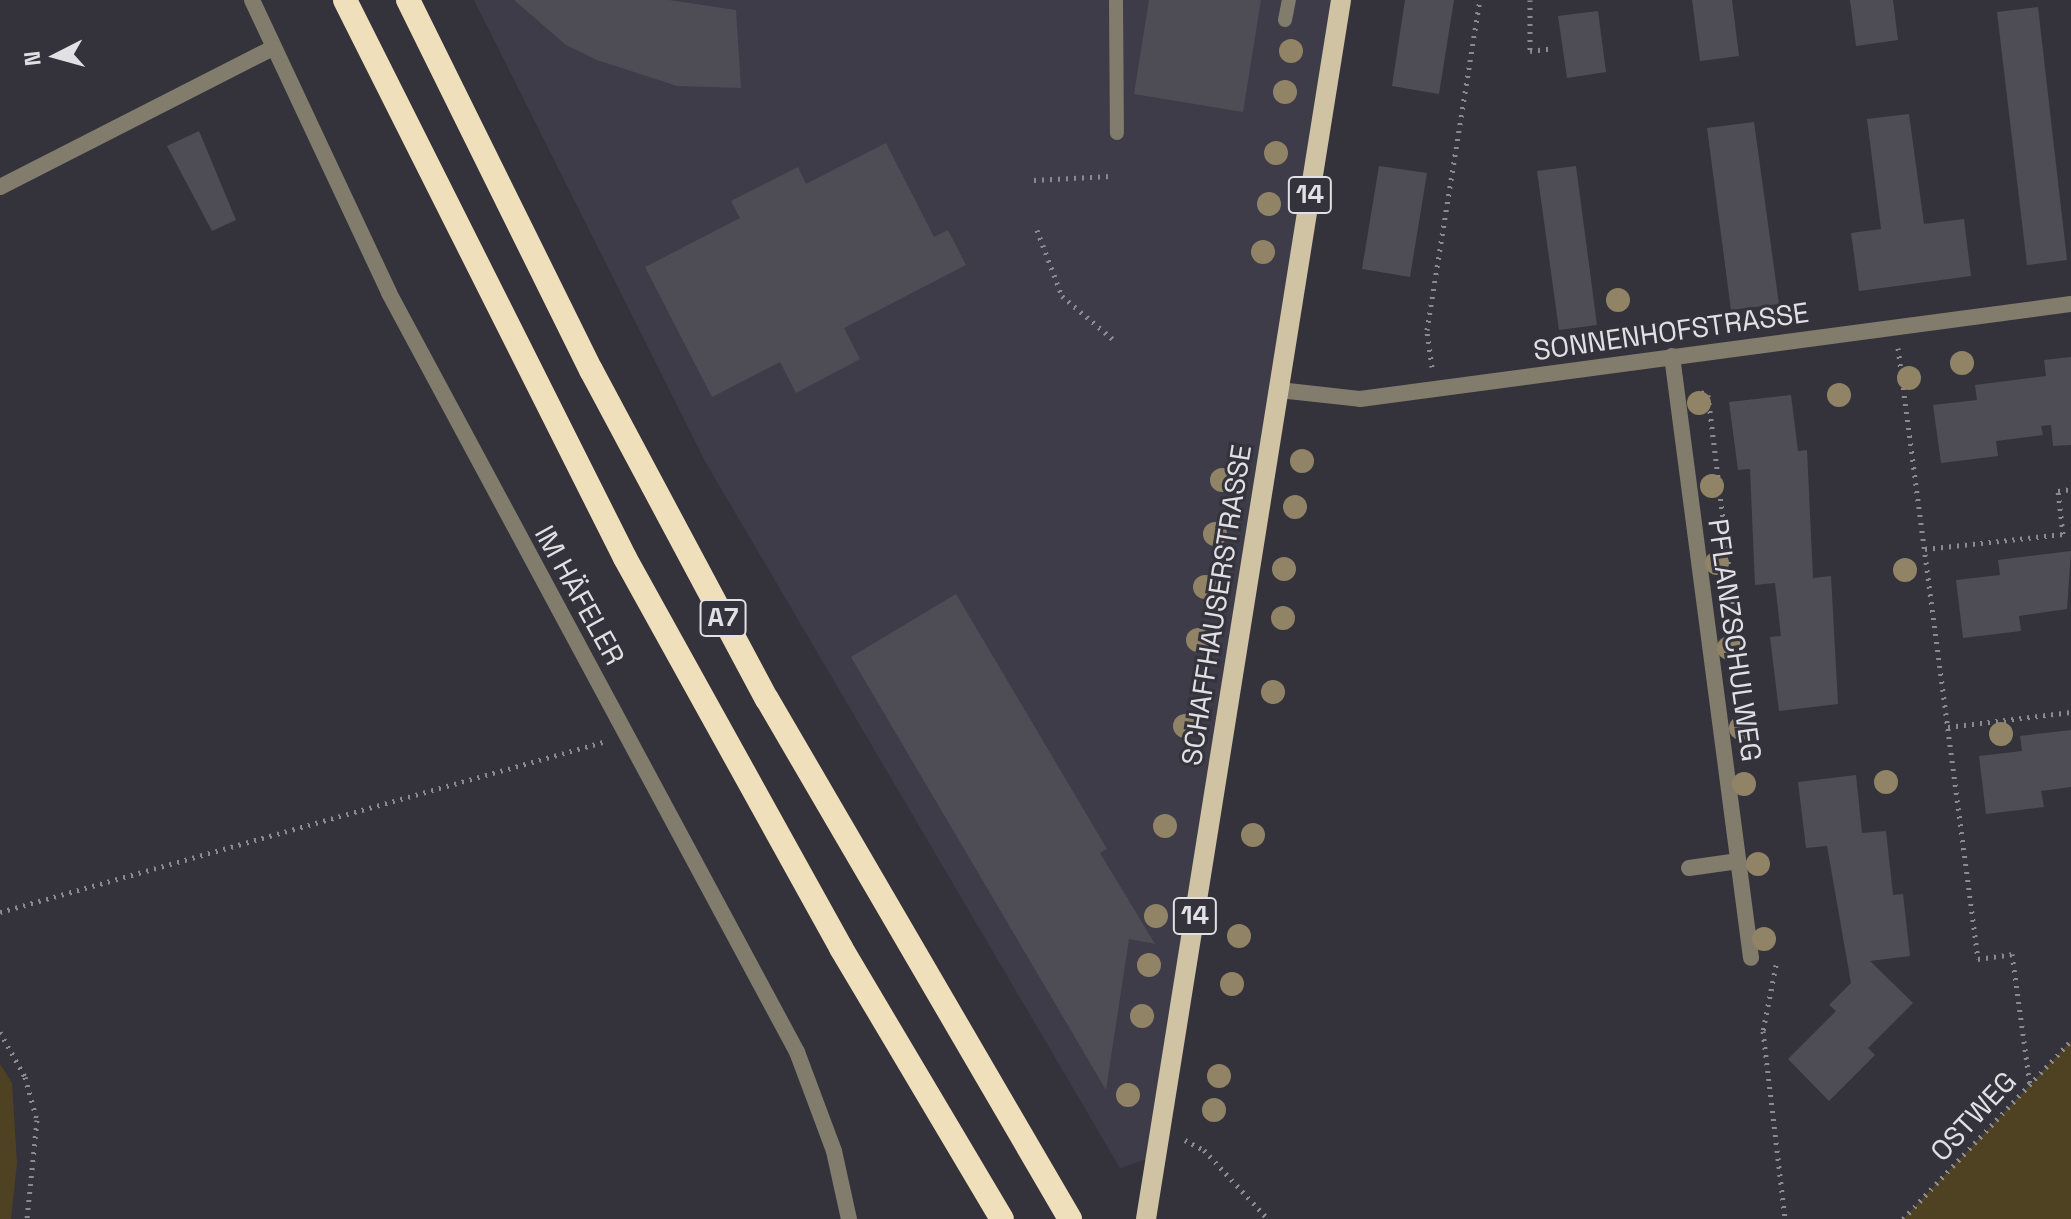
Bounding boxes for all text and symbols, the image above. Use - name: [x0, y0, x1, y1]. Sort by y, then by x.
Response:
- north arrow: [16, 16, 96, 96]
- text: N: [17, 50, 47, 67]
- road number: 14: [1286, 173, 1334, 217]
- street label: SONNENHOFSTRASSE: [1531, 295, 1811, 367]
- street label: SCHAFFHAUSERSTRASSE: [1174, 442, 1258, 768]
- street label: PFLANZSCHULWEG: [1701, 517, 1769, 763]
- street label: IM HÄFELER: [528, 520, 632, 670]
- road number: A7: [699, 596, 747, 640]
- road number: 14: [1171, 894, 1219, 938]
- street label: OSTWEG: [1923, 1064, 2023, 1168]

